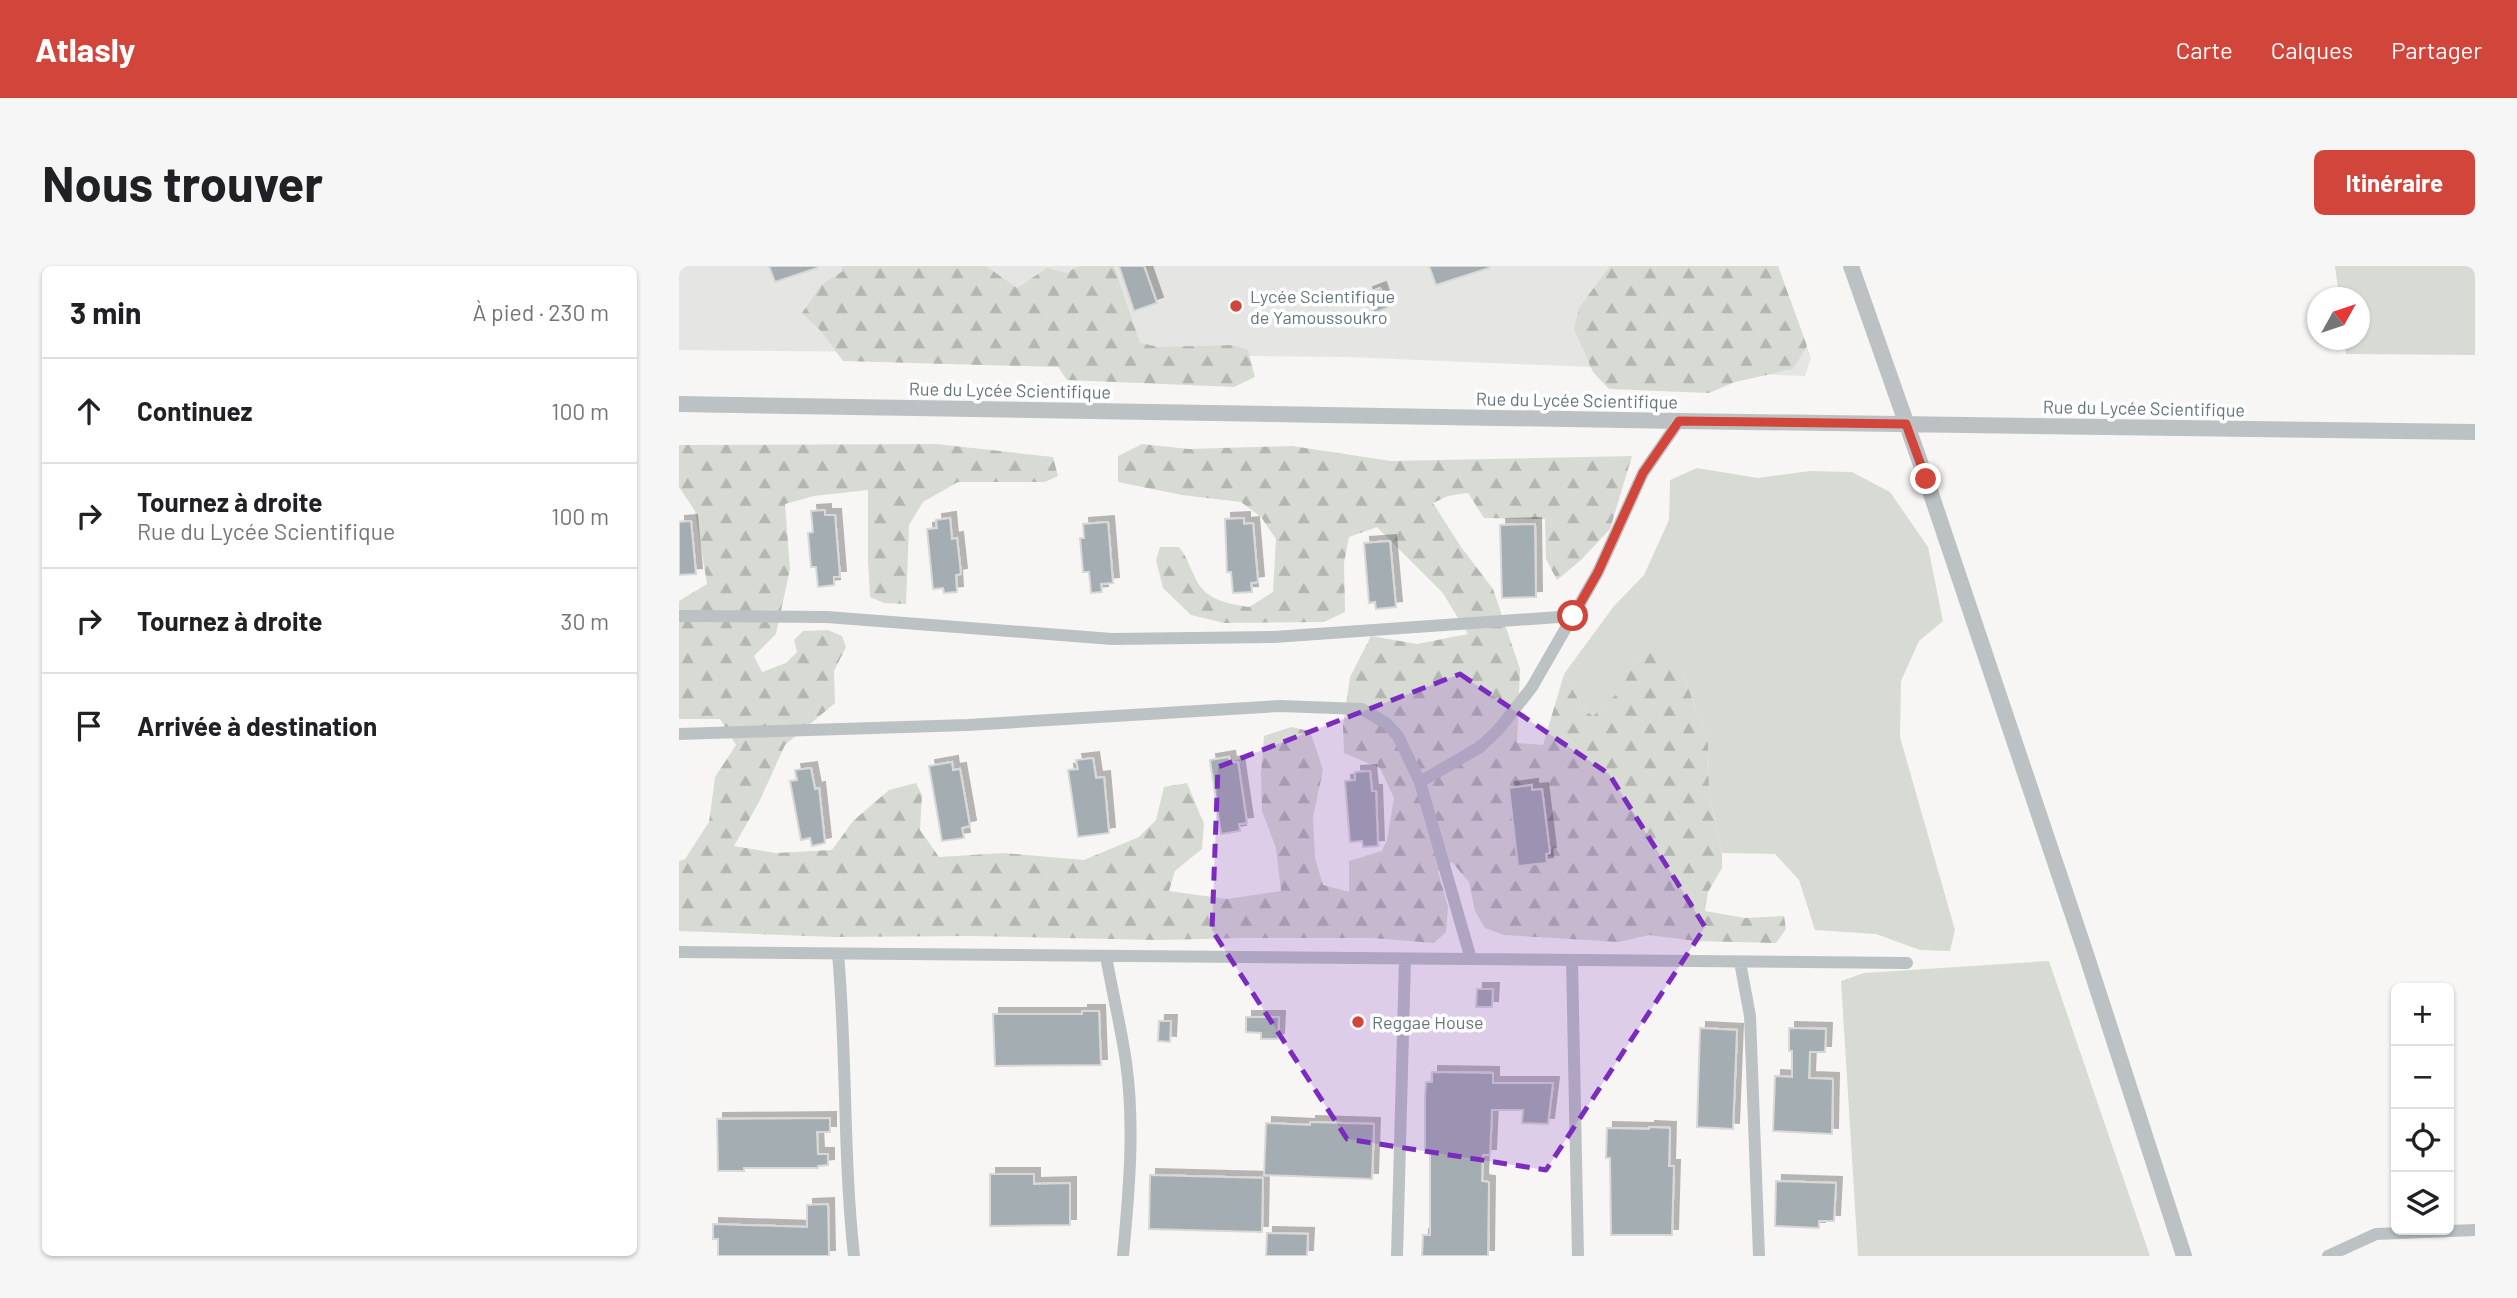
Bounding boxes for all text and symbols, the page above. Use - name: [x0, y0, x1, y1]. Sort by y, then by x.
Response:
- text: Atlasly: [35, 29, 135, 69]
- text: Carte: [2176, 35, 2233, 64]
- text: Calques: [2271, 35, 2353, 64]
- text: Partager: [2391, 35, 2482, 64]
- button: Itinéraire: [2314, 150, 2475, 215]
- text: Nous trouver: [42, 153, 323, 212]
- place label: Lycée Scientifique de Yamoussoukro: [1250, 285, 1395, 328]
- north arrow: [2307, 287, 2370, 350]
- text: 3 min: [70, 294, 141, 330]
- text: À pied · 230 m: [472, 298, 609, 326]
- marker: Lycée Scientifique de Yamoussoukro: [1228, 298, 1244, 314]
- street label: Rue du Lycée Scientifique: [909, 377, 1111, 403]
- street label: Rue du Lycée Scientifique: [1476, 387, 1678, 413]
- icon: ahead: [70, 392, 108, 430]
- text: Continuez: [137, 395, 253, 426]
- street label: Rue du Lycée Scientifique: [2043, 395, 2245, 421]
- text: 100 m: [551, 397, 609, 425]
- route end: [1910, 463, 1941, 494]
- text: Tournez à droite: [137, 486, 322, 517]
- icon: right: [70, 497, 108, 535]
- text: 100 m: [551, 502, 609, 530]
- text: Rue du Lycée Scientifique: [137, 517, 395, 545]
- route start: [1557, 600, 1588, 631]
- icon: right: [70, 602, 108, 640]
- text: Tournez à droite: [137, 605, 322, 636]
- text: 30 m: [561, 607, 609, 635]
- icon: arrive: [70, 707, 108, 745]
- text: Arrivée à destination: [137, 710, 377, 741]
- map controls: [2391, 983, 2454, 1235]
- button: +: [2391, 983, 2454, 1046]
- place label: Reggae House: [1372, 1011, 1484, 1033]
- marker: Reggae House: [1350, 1014, 1366, 1030]
- button: −: [2391, 1046, 2454, 1109]
- button: locate: [2391, 1109, 2454, 1172]
- button: layers: [2391, 1172, 2454, 1235]

